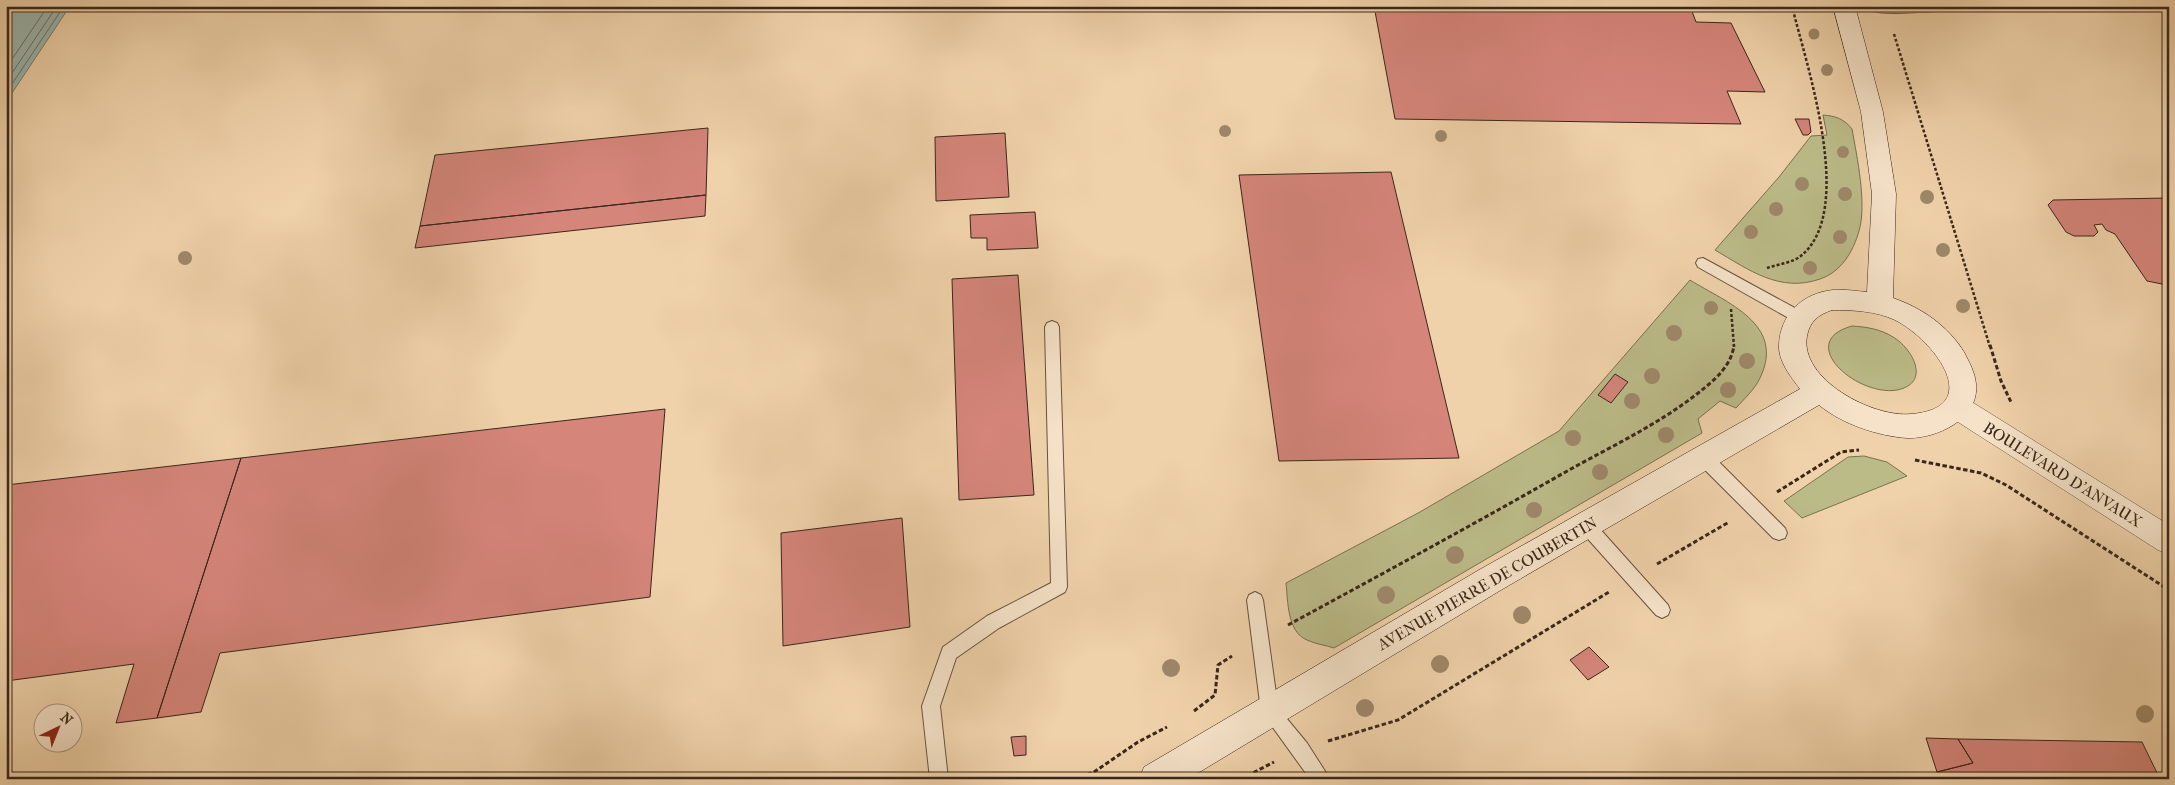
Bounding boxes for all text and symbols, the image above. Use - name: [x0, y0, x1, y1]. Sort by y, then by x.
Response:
- street label: BOULEVARD D'ANVAUX: [1980, 418, 2146, 531]
- street label: AVENUE PIERRE DE COUBERTIN: [1373, 513, 1600, 655]
- north arrow: [32, 702, 82, 752]
- text: N: [57, 709, 76, 729]

